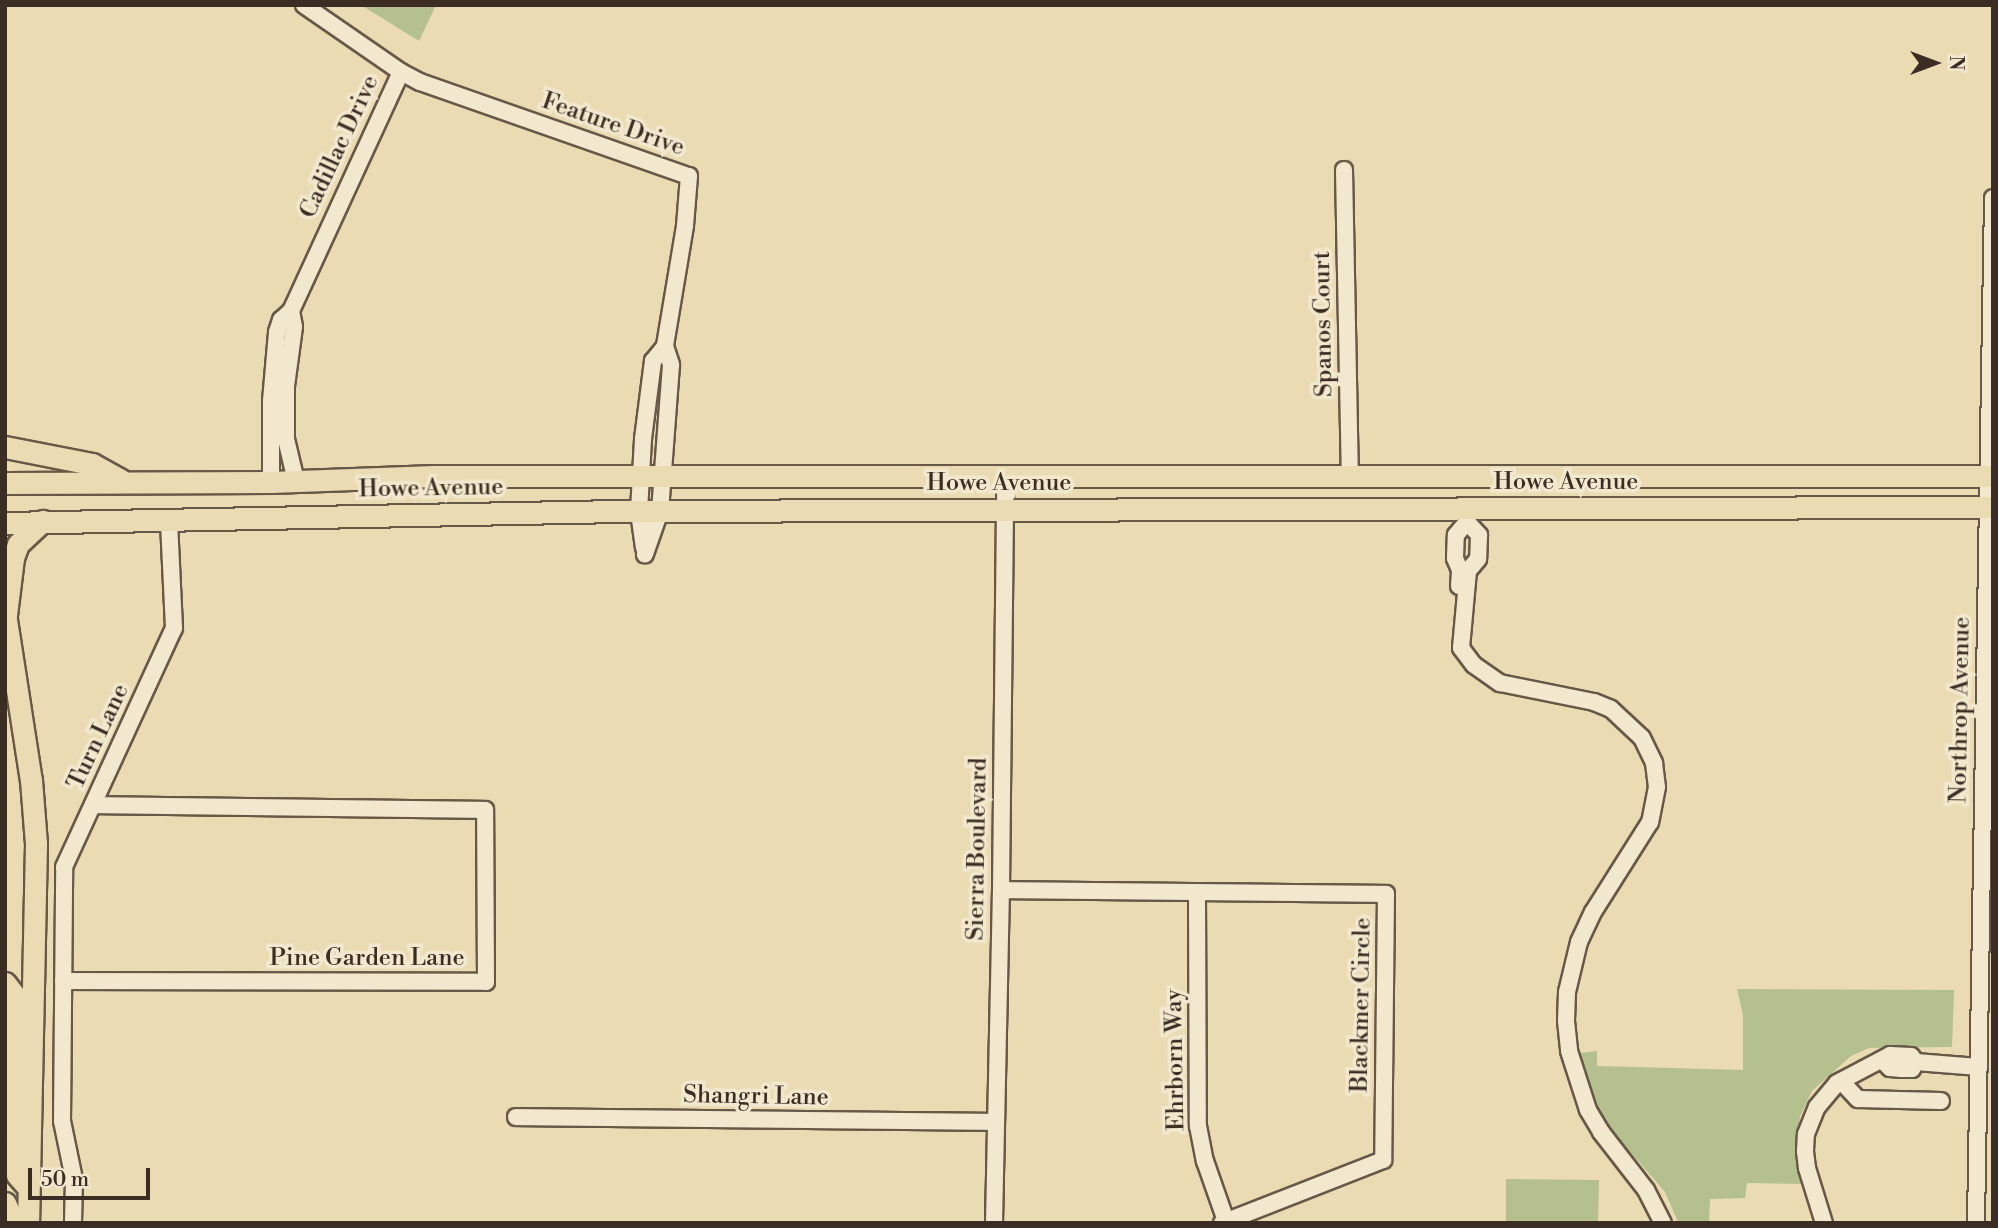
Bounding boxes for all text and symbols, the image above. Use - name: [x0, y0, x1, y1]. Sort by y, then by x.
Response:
- north arrow: [1900, 28, 1970, 98]
- text: N: [1944, 55, 1968, 71]
- street label: Cadillac Drive: [294, 71, 386, 223]
- street label: Feature Drive: [538, 87, 688, 163]
- street label: Spanos Court: [1308, 251, 1340, 397]
- street label: Howe Avenue: [1494, 469, 1638, 497]
- street label: Howe Avenue: [927, 470, 1071, 498]
- street label: Howe Avenue: [358, 473, 504, 505]
- street label: Northrop Avenue: [1945, 616, 1977, 804]
- street label: Turn Lane: [62, 680, 136, 794]
- street label: Sierra Boulevard: [962, 757, 994, 941]
- street label: Blackmer Circle: [1346, 917, 1378, 1093]
- street label: Pine Garden Lane: [269, 945, 465, 973]
- street label: Ehrborn Way: [1160, 989, 1192, 1131]
- street label: Shangri Lane: [683, 1081, 829, 1113]
- scale bar: [32, 1154, 154, 1198]
- text: 50 m: [41, 1167, 89, 1193]

